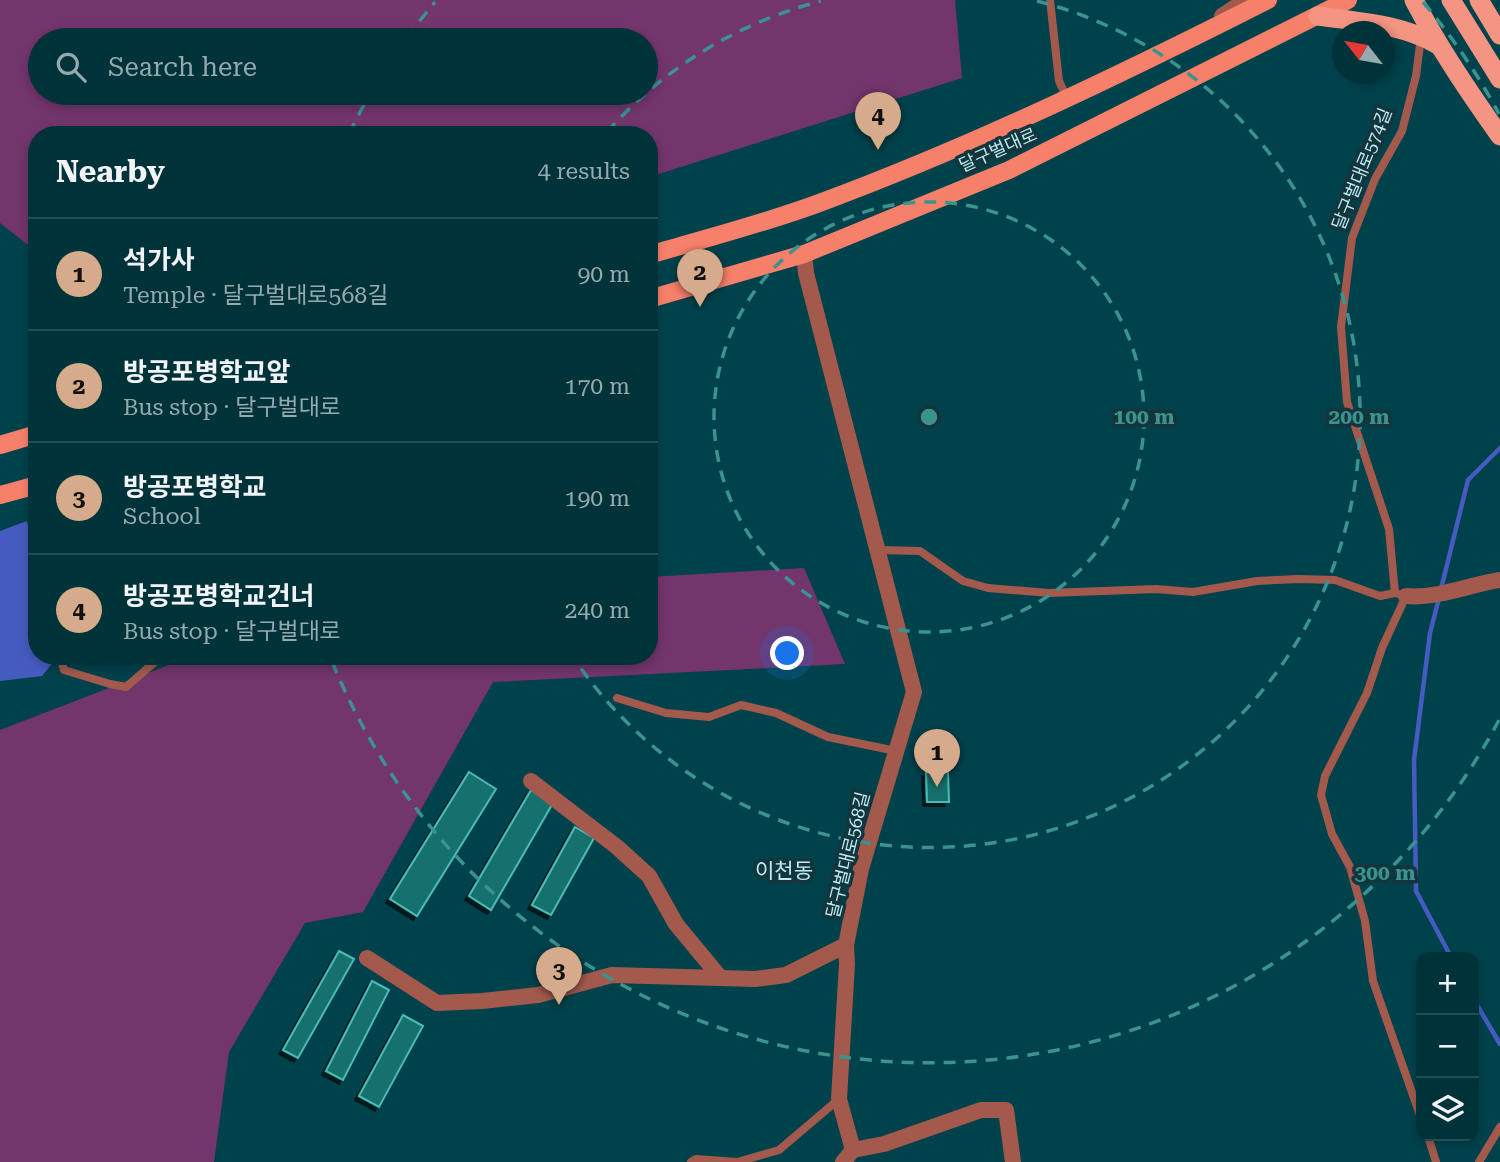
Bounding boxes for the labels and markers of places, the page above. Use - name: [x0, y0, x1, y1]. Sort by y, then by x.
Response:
- pin: 4: [855, 92, 901, 150]
- pin: 2: [677, 249, 723, 307]
- centre of rings: [917, 405, 941, 429]
- pin: 1: [914, 729, 960, 787]
- pin: 3: [536, 947, 582, 1005]

